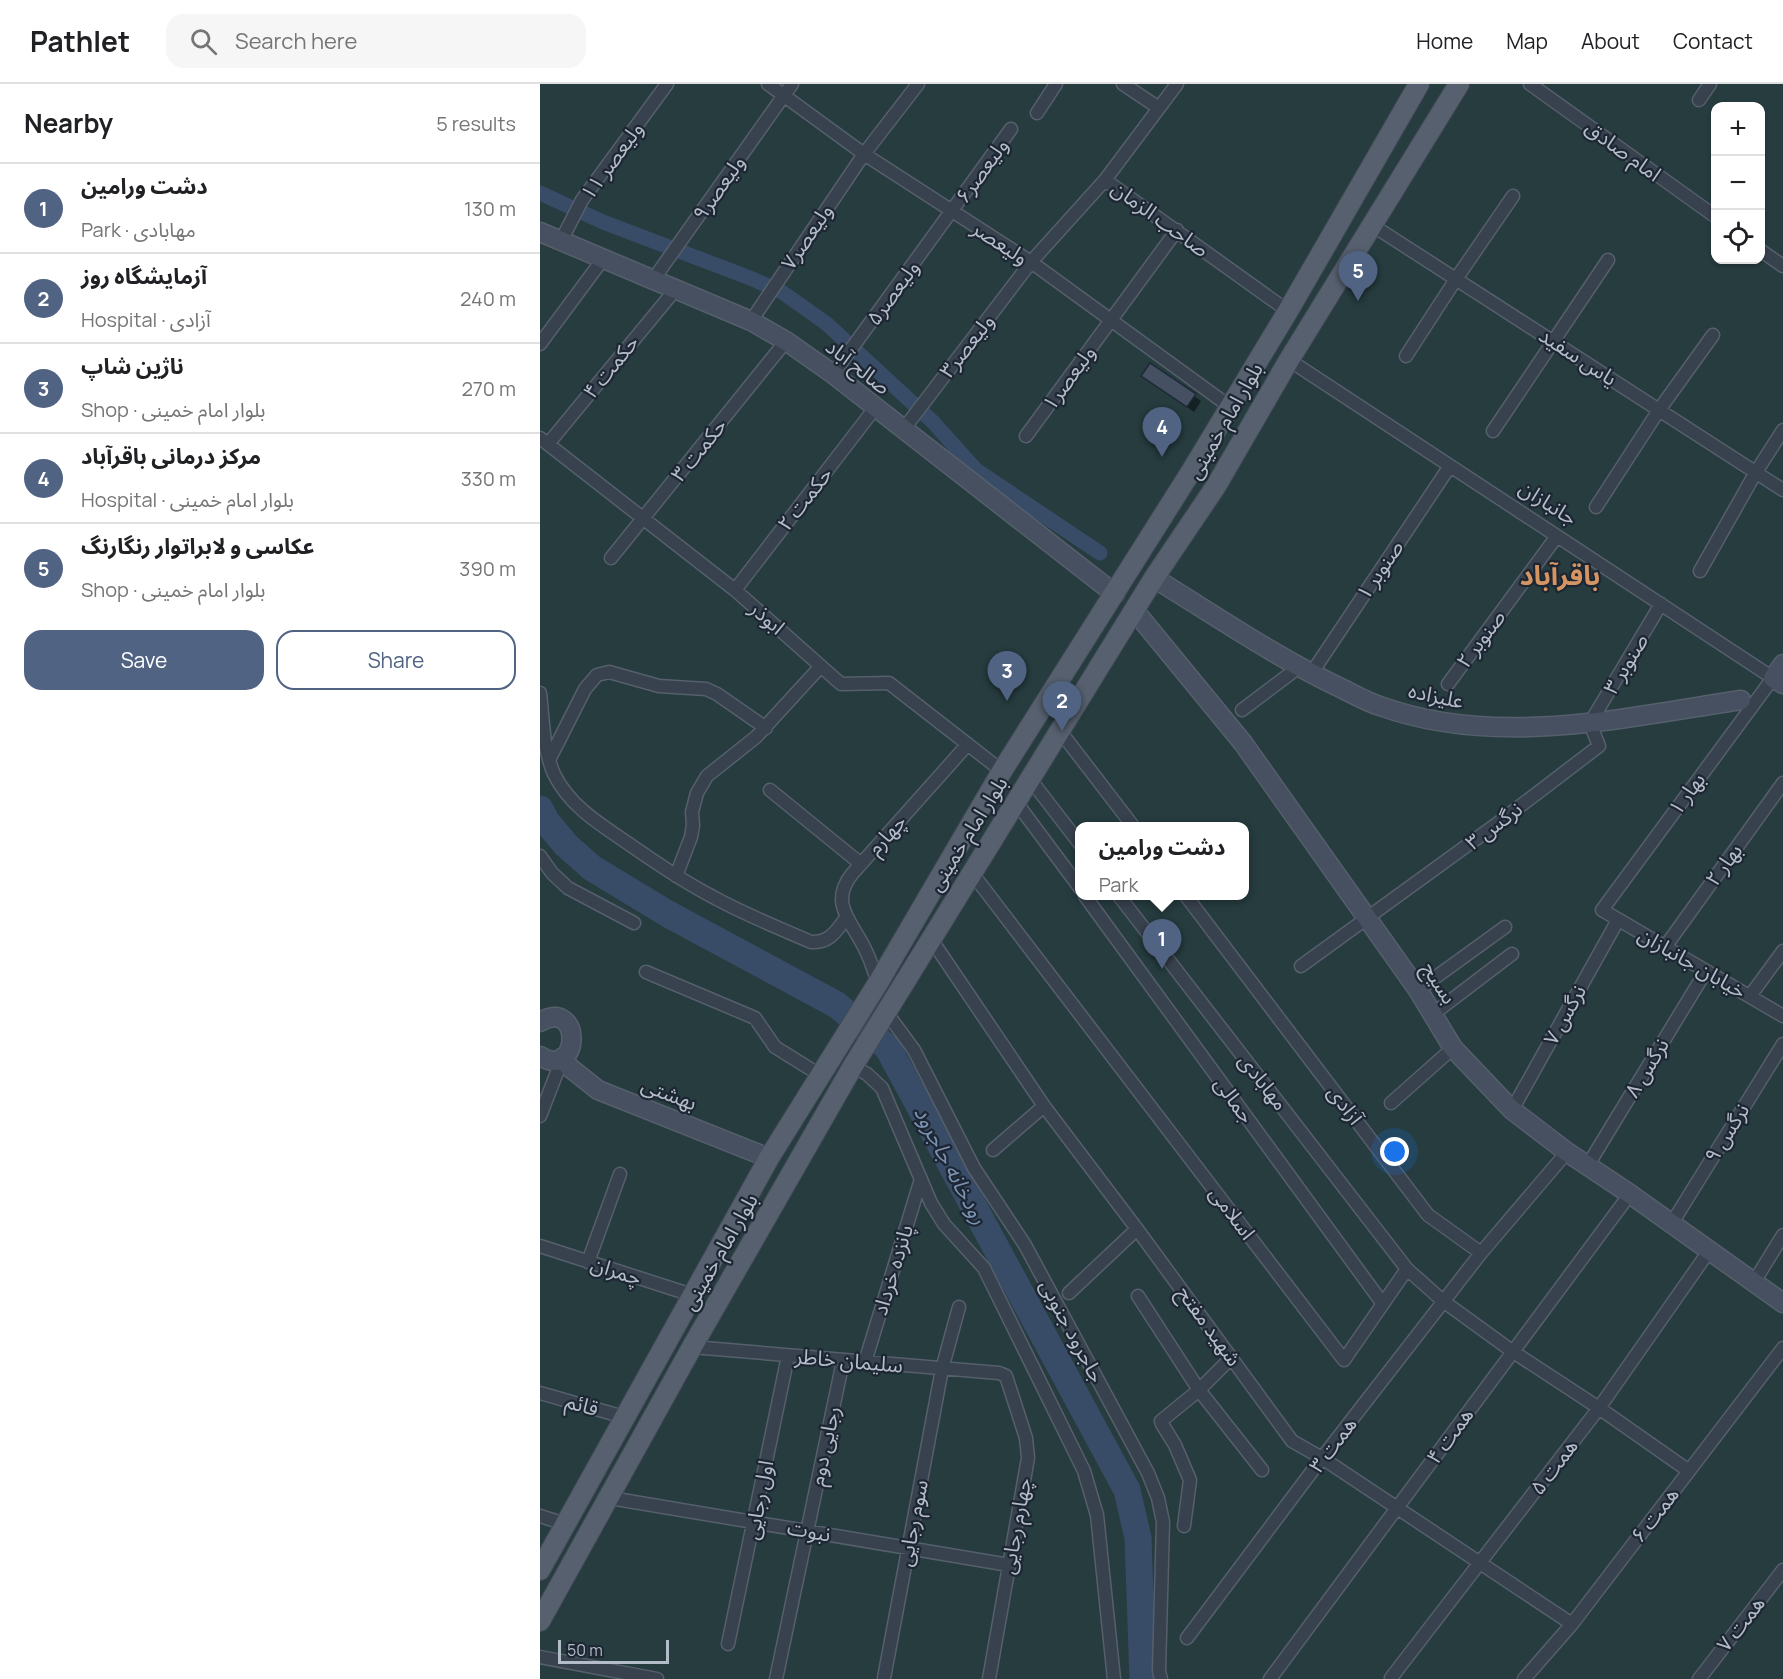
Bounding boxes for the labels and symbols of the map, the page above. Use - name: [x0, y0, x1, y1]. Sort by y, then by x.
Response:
- street label: امام صادق: [1578, 113, 1667, 190]
- street label: ولیعصر ۱۱: [573, 116, 649, 205]
- street label: ولیعصر۶: [948, 132, 1014, 209]
- street label: ولیعصر۹: [686, 149, 751, 226]
- street label: صاحب الزمان: [1106, 173, 1215, 263]
- street label: ولیعصر۷: [774, 198, 838, 275]
- street label: ولیعصر: [966, 213, 1034, 271]
- pin: 5: [1338, 252, 1378, 301]
- street label: ولیعصر۵: [859, 254, 925, 331]
- street label: ولیعصر۳: [932, 308, 1000, 383]
- street label: یاس سفید: [1534, 320, 1623, 392]
- street label: حکمت ۴: [576, 329, 644, 404]
- street label: صالح آباد: [819, 332, 897, 402]
- street label: ولیعصر۱: [1035, 339, 1101, 416]
- street label: بلوار امام خمینی: [1179, 357, 1271, 485]
- pin: 4: [1142, 408, 1182, 457]
- street label: حکمت ۳: [664, 412, 732, 487]
- street label: حکمت ۲: [770, 460, 838, 536]
- street label: جانبازان: [1514, 473, 1583, 531]
- street label: صنوبر ۱: [1349, 534, 1409, 605]
- district label: باقرآباد: [1520, 556, 1600, 593]
- street label: ابوذر: [743, 593, 791, 640]
- street label: صنوبر ۲: [1449, 603, 1511, 673]
- street label: صنوبر ۳: [1596, 628, 1654, 699]
- pin: 3: [988, 652, 1026, 701]
- street label: علیزاده: [1406, 676, 1467, 715]
- pin: 2: [1042, 682, 1082, 731]
- street label: بهار ۱: [1661, 766, 1711, 820]
- street label: بلوار امام خمینی: [921, 771, 1016, 898]
- street label: نرگس ۳: [1459, 795, 1528, 856]
- street label: چهارم: [860, 808, 914, 863]
- street label: بهار ۲: [1698, 837, 1748, 891]
- pin: 1: [1142, 920, 1182, 969]
- street label: خیابان جانبازان: [1633, 920, 1752, 1004]
- street label: بسیج: [1414, 956, 1464, 1010]
- street label: نرگس ۷: [1536, 979, 1592, 1050]
- street label: نرگس ۸: [1617, 1033, 1675, 1102]
- street label: مهابادی: [1233, 1047, 1295, 1116]
- street label: بهشتی: [638, 1070, 701, 1116]
- street label: جمالی: [1208, 1070, 1261, 1128]
- street label: آزادی: [1322, 1079, 1370, 1131]
- street label: نرگس ۹: [1697, 1098, 1755, 1167]
- water label: رودخانه جاجرود: [907, 1101, 995, 1229]
- your location: [1380, 1137, 1409, 1166]
- street label: اسلامی: [1203, 1180, 1262, 1245]
- street label: بلوار امام خمینی: [674, 1188, 766, 1316]
- street label: پانزده خرداد: [865, 1221, 919, 1319]
- street label: چمران: [587, 1249, 645, 1291]
- street label: جاجرود جنوبی: [1034, 1274, 1112, 1387]
- street label: شهید مفتح: [1169, 1279, 1249, 1373]
- street label: سلیمان خاطر: [793, 1341, 904, 1379]
- street label: قائم: [562, 1386, 602, 1424]
- street label: همت ۴: [1419, 1402, 1479, 1469]
- street label: رجایی دوم: [802, 1403, 849, 1489]
- street label: همت ۳: [1302, 1411, 1362, 1478]
- street label: همت ۵: [1523, 1433, 1583, 1500]
- street label: اول رجایی: [737, 1458, 779, 1542]
- street label: چهارم رجایی: [993, 1475, 1040, 1577]
- street label: سوم رجایی: [890, 1477, 937, 1569]
- street label: همت ۶: [1624, 1481, 1685, 1548]
- street label: نبوت: [785, 1512, 833, 1548]
- street label: همت ۷: [1710, 1590, 1771, 1657]
- scale bar: [558, 1637, 669, 1664]

